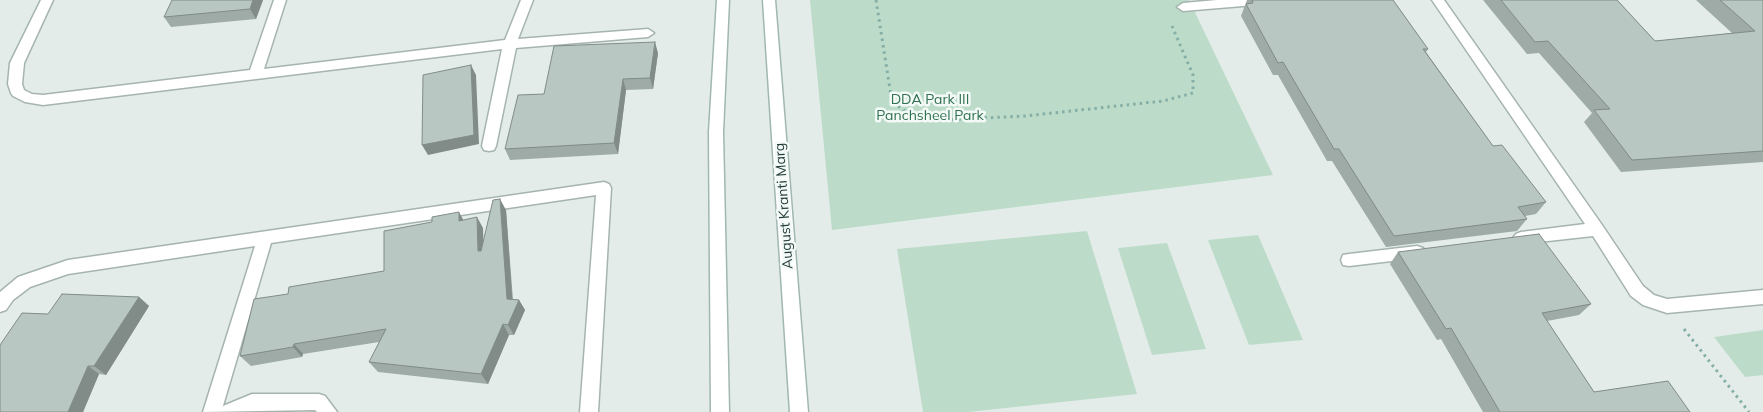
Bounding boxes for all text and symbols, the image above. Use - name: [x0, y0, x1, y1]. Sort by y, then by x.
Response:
- park label: DDA Park III Panchsheel Park: [876, 92, 984, 124]
- street label: August Kranti Marg: [771, 142, 797, 270]

